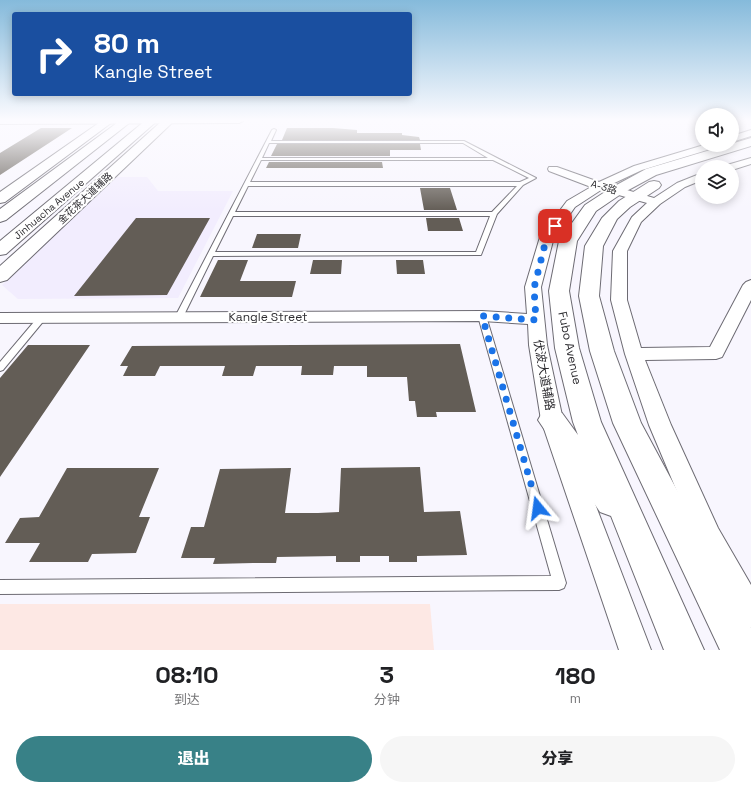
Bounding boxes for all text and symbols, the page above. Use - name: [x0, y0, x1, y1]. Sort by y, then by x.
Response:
- text: 80 m: [94, 25, 160, 61]
- icon: right: [28, 28, 80, 80]
- text: Kangle Street: [94, 60, 213, 83]
- map controls: [695, 108, 739, 204]
- button: sound: [695, 108, 739, 152]
- button: layers: [695, 160, 739, 204]
- street label: 金花茶大道辅路: [55, 169, 115, 227]
- street label: Jinhuacha Avenue: [11, 176, 87, 242]
- street label: A-3路: [589, 177, 619, 197]
- pin: [538, 209, 572, 243]
- icon: arrive: [544, 215, 566, 237]
- street label: Kangle Street: [228, 309, 308, 325]
- street label: Fubo Avenue: [554, 310, 586, 386]
- street label: 伏波大道辅路: [530, 338, 558, 412]
- position arrow: [517, 487, 559, 529]
- text: 08:10: [155, 659, 219, 690]
- text: 3: [380, 659, 394, 690]
- text: 180: [555, 660, 596, 691]
- text: m: [570, 690, 581, 707]
- text: 到达: [174, 691, 200, 708]
- text: 分钟: [374, 691, 400, 708]
- button: 退出: [16, 736, 372, 782]
- button: 分享: [380, 736, 735, 782]

